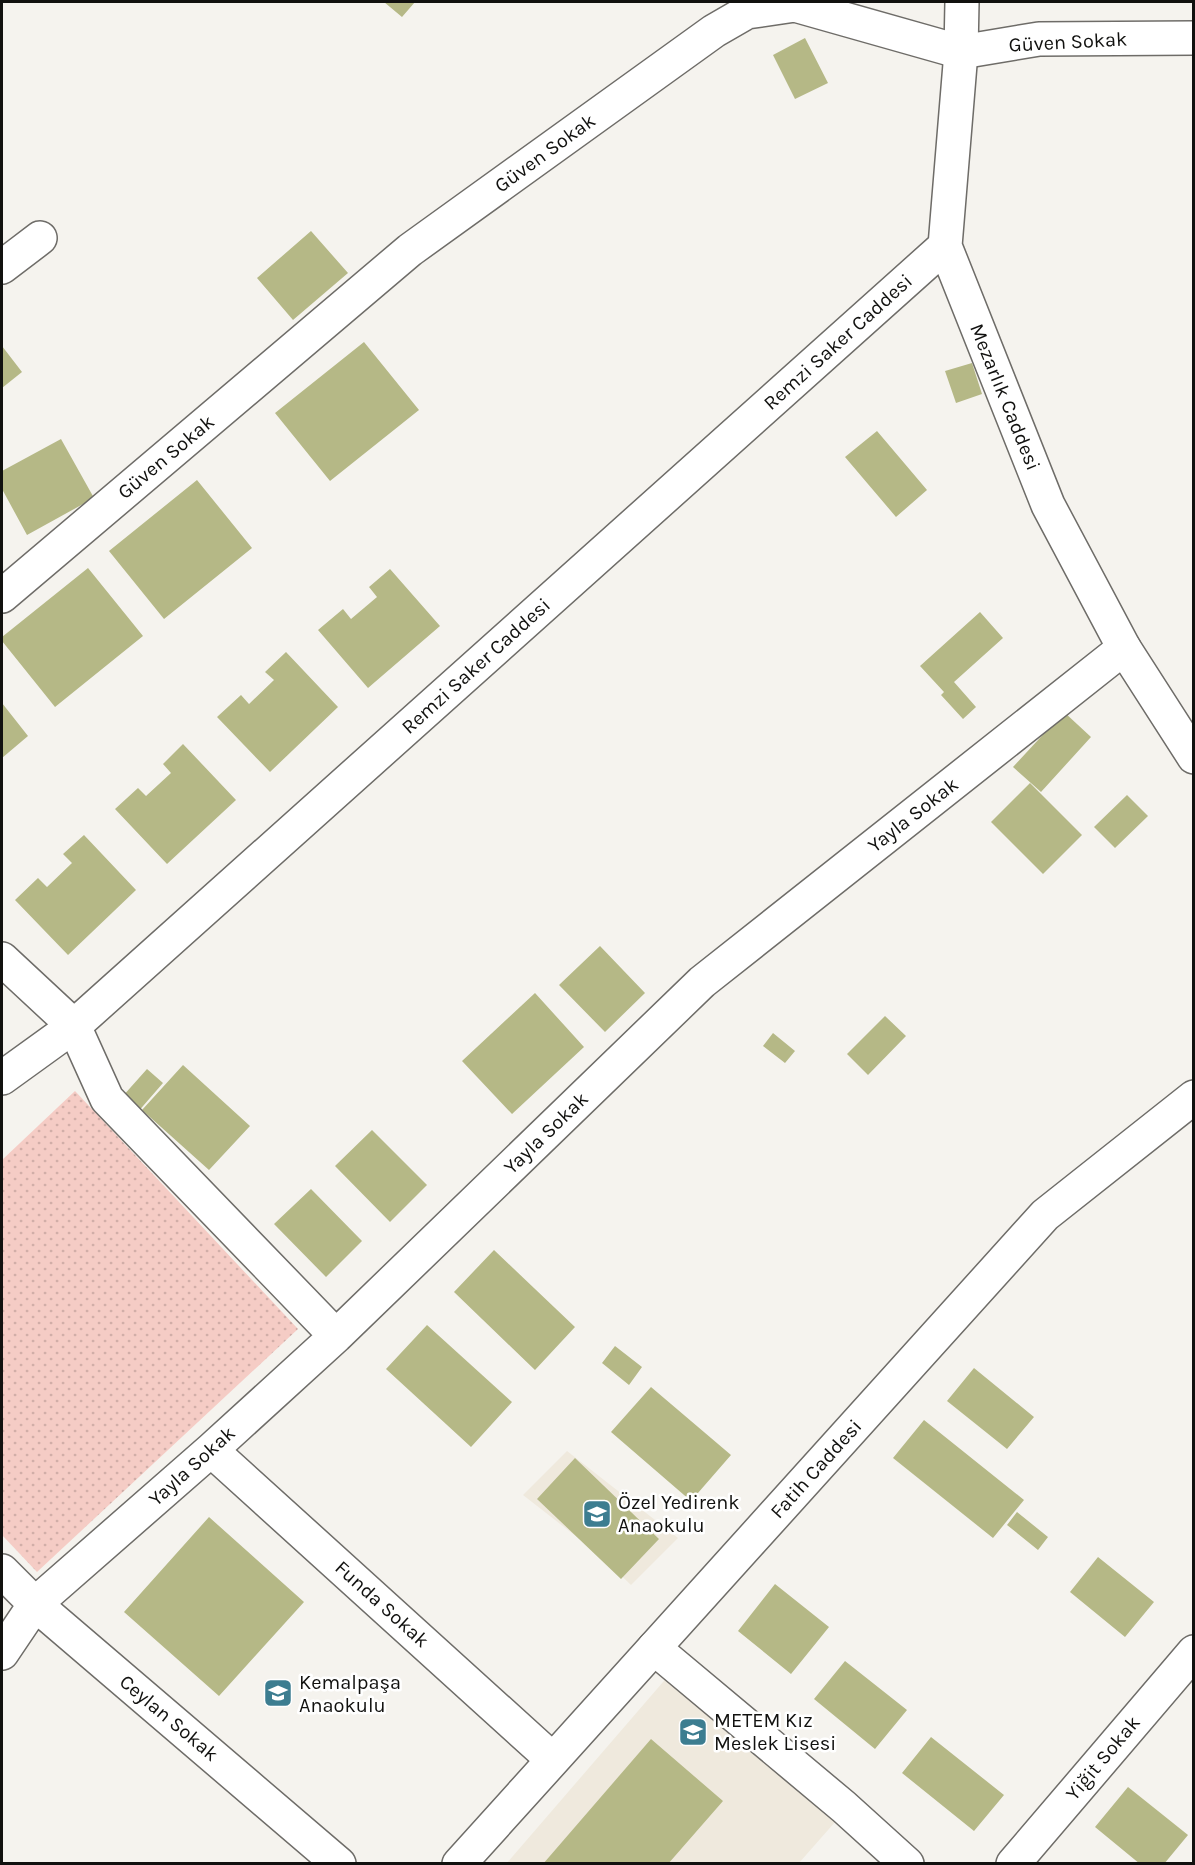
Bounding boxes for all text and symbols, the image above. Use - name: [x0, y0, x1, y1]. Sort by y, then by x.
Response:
- street label: Güven Sokak: [1008, 27, 1128, 57]
- street label: Güven Sokak: [490, 109, 600, 197]
- street label: Remzi Saker Caddesi: [759, 269, 917, 415]
- street label: Mezarlık Caddesi: [965, 320, 1045, 474]
- street label: Güven Sokak: [113, 410, 219, 504]
- street label: Remzi Saker Caddesi: [397, 593, 555, 739]
- street label: Yayla Sokak: [863, 773, 963, 857]
- street label: Yayla Sokak: [499, 1087, 593, 1179]
- street label: Fatih Caddesi: [766, 1415, 866, 1523]
- street label: Yayla Sokak: [144, 1421, 240, 1511]
- place label: Özel Yedirenk Anaokulu: [618, 1491, 740, 1537]
- school or university icon: Özel Yedirenk Anaokulu: [581, 1498, 613, 1530]
- street label: Funda Sokak: [330, 1556, 434, 1652]
- street label: Ceylan Sokak: [115, 1670, 223, 1766]
- place label: Kemalpaşa Anaokulu: [299, 1671, 401, 1717]
- school or university icon: Kemalpaşa Anaokulu: [262, 1677, 294, 1709]
- place label: METEM Kız Meslek Lisesi: [714, 1709, 836, 1755]
- street label: Yiğit Sokak: [1061, 1711, 1145, 1805]
- school or university icon: METEM Kız Meslek Lisesi: [677, 1716, 709, 1748]

